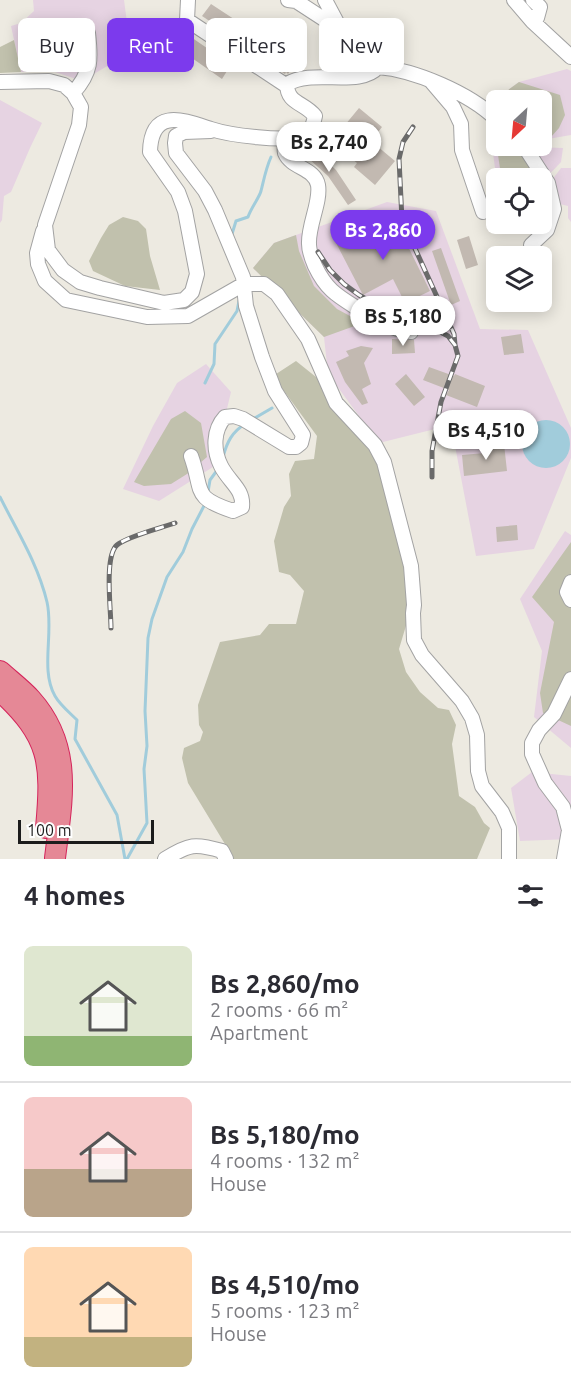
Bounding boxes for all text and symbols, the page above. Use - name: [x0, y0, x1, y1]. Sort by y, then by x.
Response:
- chip: Buy: [18, 18, 95, 72]
- chip: Rent: [107, 18, 194, 72]
- chip: Filters: [206, 18, 307, 72]
- chip: New: [319, 18, 404, 72]
- north arrow: [486, 90, 552, 156]
- map controls: [486, 90, 552, 312]
- pin: Bs 2,740: [267, 122, 391, 173]
- text: Bs 2,740: [290, 130, 368, 153]
- button: locate: [486, 168, 552, 234]
- pin: Bs 2,860: [321, 210, 445, 261]
- text: Bs 2,860: [344, 218, 422, 241]
- button: layers: [486, 246, 552, 312]
- pin: Bs 5,180: [341, 296, 465, 347]
- text: Bs 5,180: [364, 304, 442, 327]
- pin: Bs 4,510: [424, 410, 548, 461]
- text: Bs 4,510: [447, 418, 525, 441]
- scale bar: [18, 817, 154, 844]
- text: 100 m: [27, 821, 72, 839]
- icon: filters: [514, 879, 547, 912]
- text: 4 homes: [24, 881, 125, 910]
- text: Bs 2,860/mo: [210, 969, 360, 998]
- icon: home: [72, 970, 144, 1042]
- text: 2 rooms · 66 m²: [210, 998, 348, 1021]
- text: Apartment: [210, 1021, 308, 1044]
- text: Bs 5,180/mo: [210, 1120, 360, 1149]
- icon: home: [72, 1121, 144, 1193]
- text: 4 rooms · 132 m²: [210, 1149, 360, 1172]
- text: House: [210, 1172, 267, 1195]
- text: Bs 4,510/mo: [210, 1270, 360, 1299]
- icon: home: [72, 1271, 144, 1343]
- text: 5 rooms · 123 m²: [210, 1299, 360, 1322]
- text: House: [210, 1322, 267, 1345]

